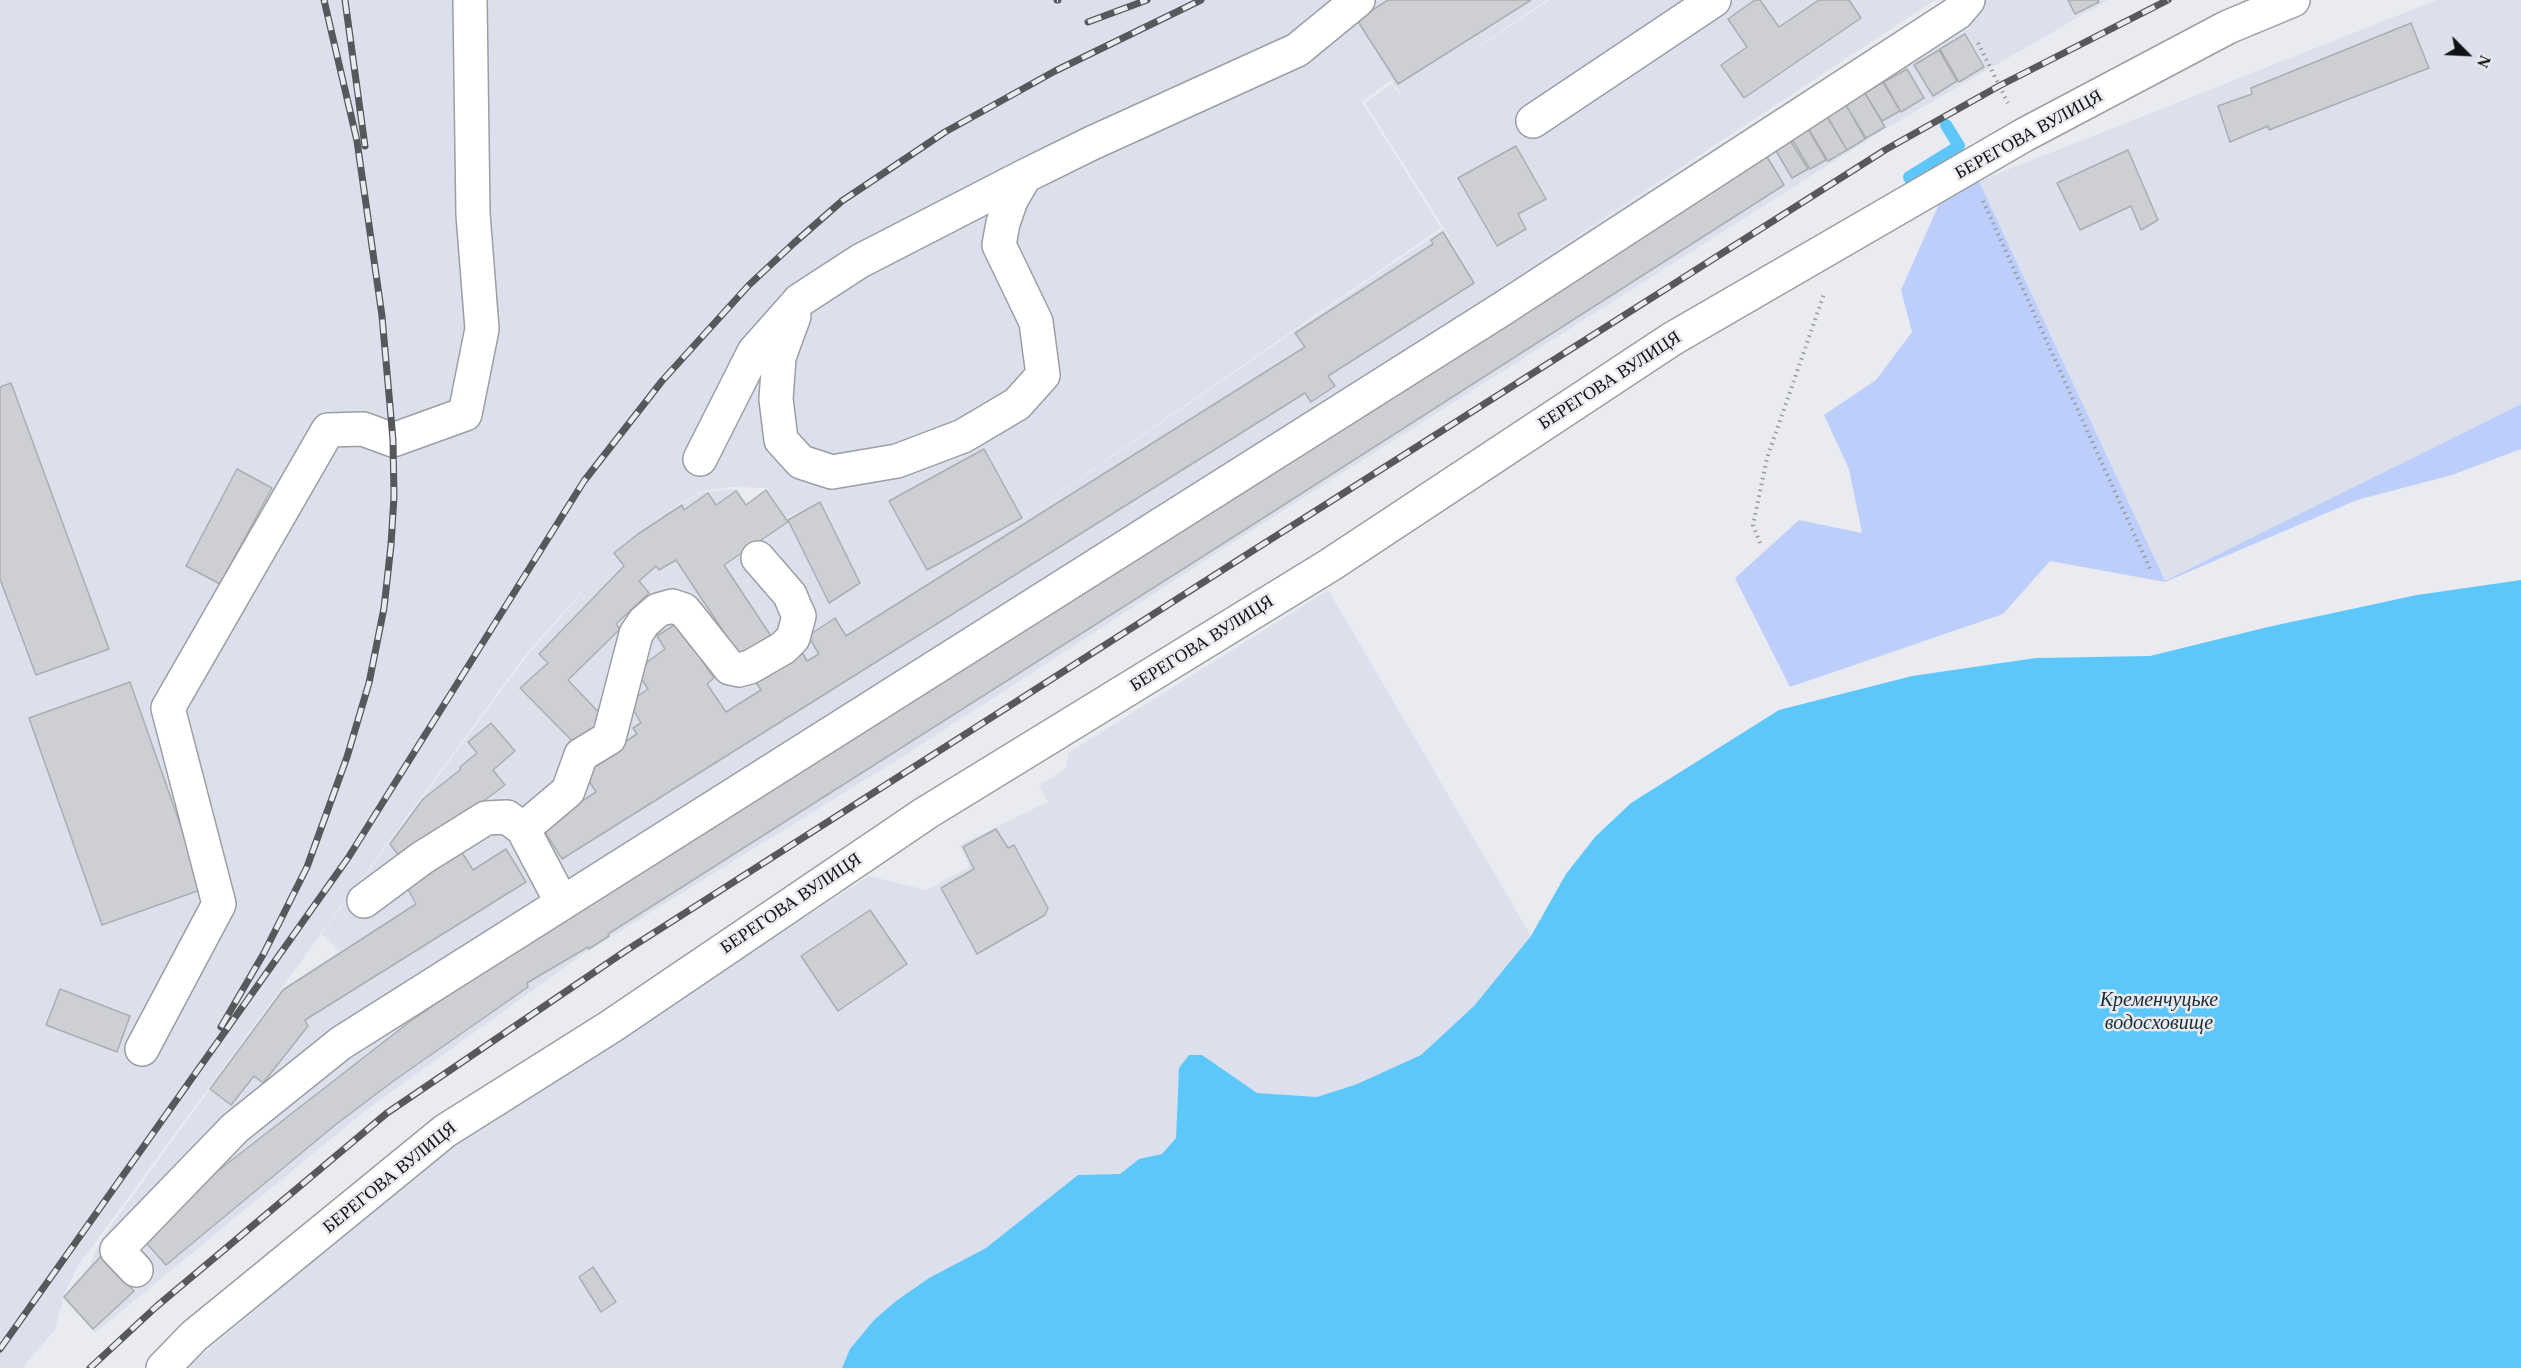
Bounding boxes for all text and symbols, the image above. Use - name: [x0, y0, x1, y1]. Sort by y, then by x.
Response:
- north arrow: [2437, 24, 2497, 84]
- text: N: [2474, 53, 2494, 70]
- street label: БЕРЕГОВА ВУЛИЦЯ: [1952, 86, 2106, 184]
- street label: БЕРЕГОВА ВУЛИЦЯ: [1535, 327, 1685, 435]
- street label: БЕРЕГОВА ВУЛИЦЯ: [1126, 591, 1278, 697]
- street label: БЕРЕГОВА ВУЛИЦЯ: [717, 849, 865, 959]
- water label: Кременчуцьке водосховище: [2100, 989, 2218, 1036]
- street label: БЕРЕГОВА ВУЛИЦЯ: [319, 1118, 461, 1238]

